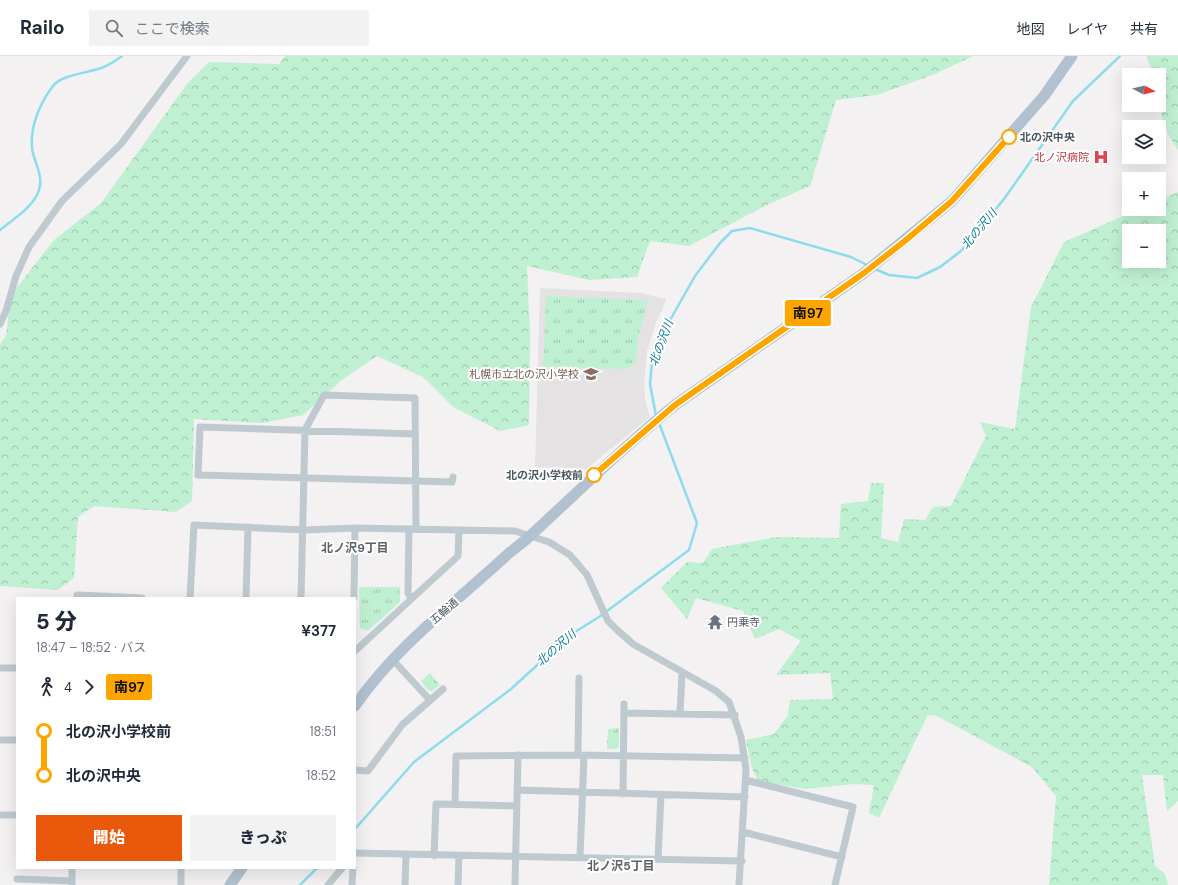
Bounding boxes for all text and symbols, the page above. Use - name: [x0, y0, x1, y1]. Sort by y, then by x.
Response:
- search box: [89, 10, 369, 46]
- text: Railo: [20, 15, 65, 40]
- icon: search: [103, 17, 125, 39]
- text: ここで検索: [135, 19, 210, 39]
- text: 地図: [1016, 20, 1044, 38]
- text: レイヤ: [1066, 20, 1108, 38]
- text: 共有: [1130, 20, 1158, 38]
- north arrow: [1122, 68, 1166, 112]
- map controls: [1122, 68, 1166, 268]
- button: layers: [1122, 120, 1166, 164]
- marker: 北の沢中央: [1001, 129, 1017, 145]
- place label: 北の沢中央: [1020, 130, 1075, 144]
- hospital icon: 北ノ沢病院: [1092, 148, 1110, 166]
- place label: 北ノ沢病院: [1034, 150, 1089, 164]
- button: +: [1122, 172, 1166, 216]
- water label: 北の沢川: [957, 204, 1002, 253]
- button: −: [1122, 224, 1166, 268]
- line badge: 南97: [785, 300, 831, 326]
- text: 南97: [793, 304, 823, 322]
- water label: 北の沢川: [645, 316, 678, 368]
- school or university icon: 札幌市立北の沢小学校: [582, 365, 600, 383]
- place label: 札幌市立北の沢小学校: [469, 367, 579, 381]
- marker: 北の沢小学校前: [586, 467, 602, 483]
- place label: 北の沢小学校前: [506, 468, 583, 482]
- district label: 北ノ沢9丁目: [321, 540, 389, 556]
- street label: 五輪通: [427, 595, 461, 627]
- text: 5 分: [36, 607, 77, 636]
- temple icon: 円乗寺: [706, 613, 724, 631]
- place label: 円乗寺: [727, 615, 760, 629]
- text: ¥377: [301, 621, 336, 641]
- water label: 北の沢川: [533, 625, 581, 670]
- text: 18:47 – 18:52 · バス: [36, 639, 146, 656]
- icon: walk: [36, 676, 58, 698]
- icon: forward: [78, 676, 100, 698]
- text: 南97: [114, 678, 144, 696]
- text: 4: [64, 679, 72, 696]
- text: 北の沢小学校前: [66, 722, 171, 742]
- text: 18:51: [309, 723, 336, 740]
- text: 北の沢中央: [66, 766, 141, 786]
- text: 18:52: [306, 767, 336, 784]
- button: 開始: [36, 815, 182, 861]
- button: きっぷ: [190, 815, 336, 861]
- district label: 北ノ沢5丁目: [587, 858, 655, 874]

